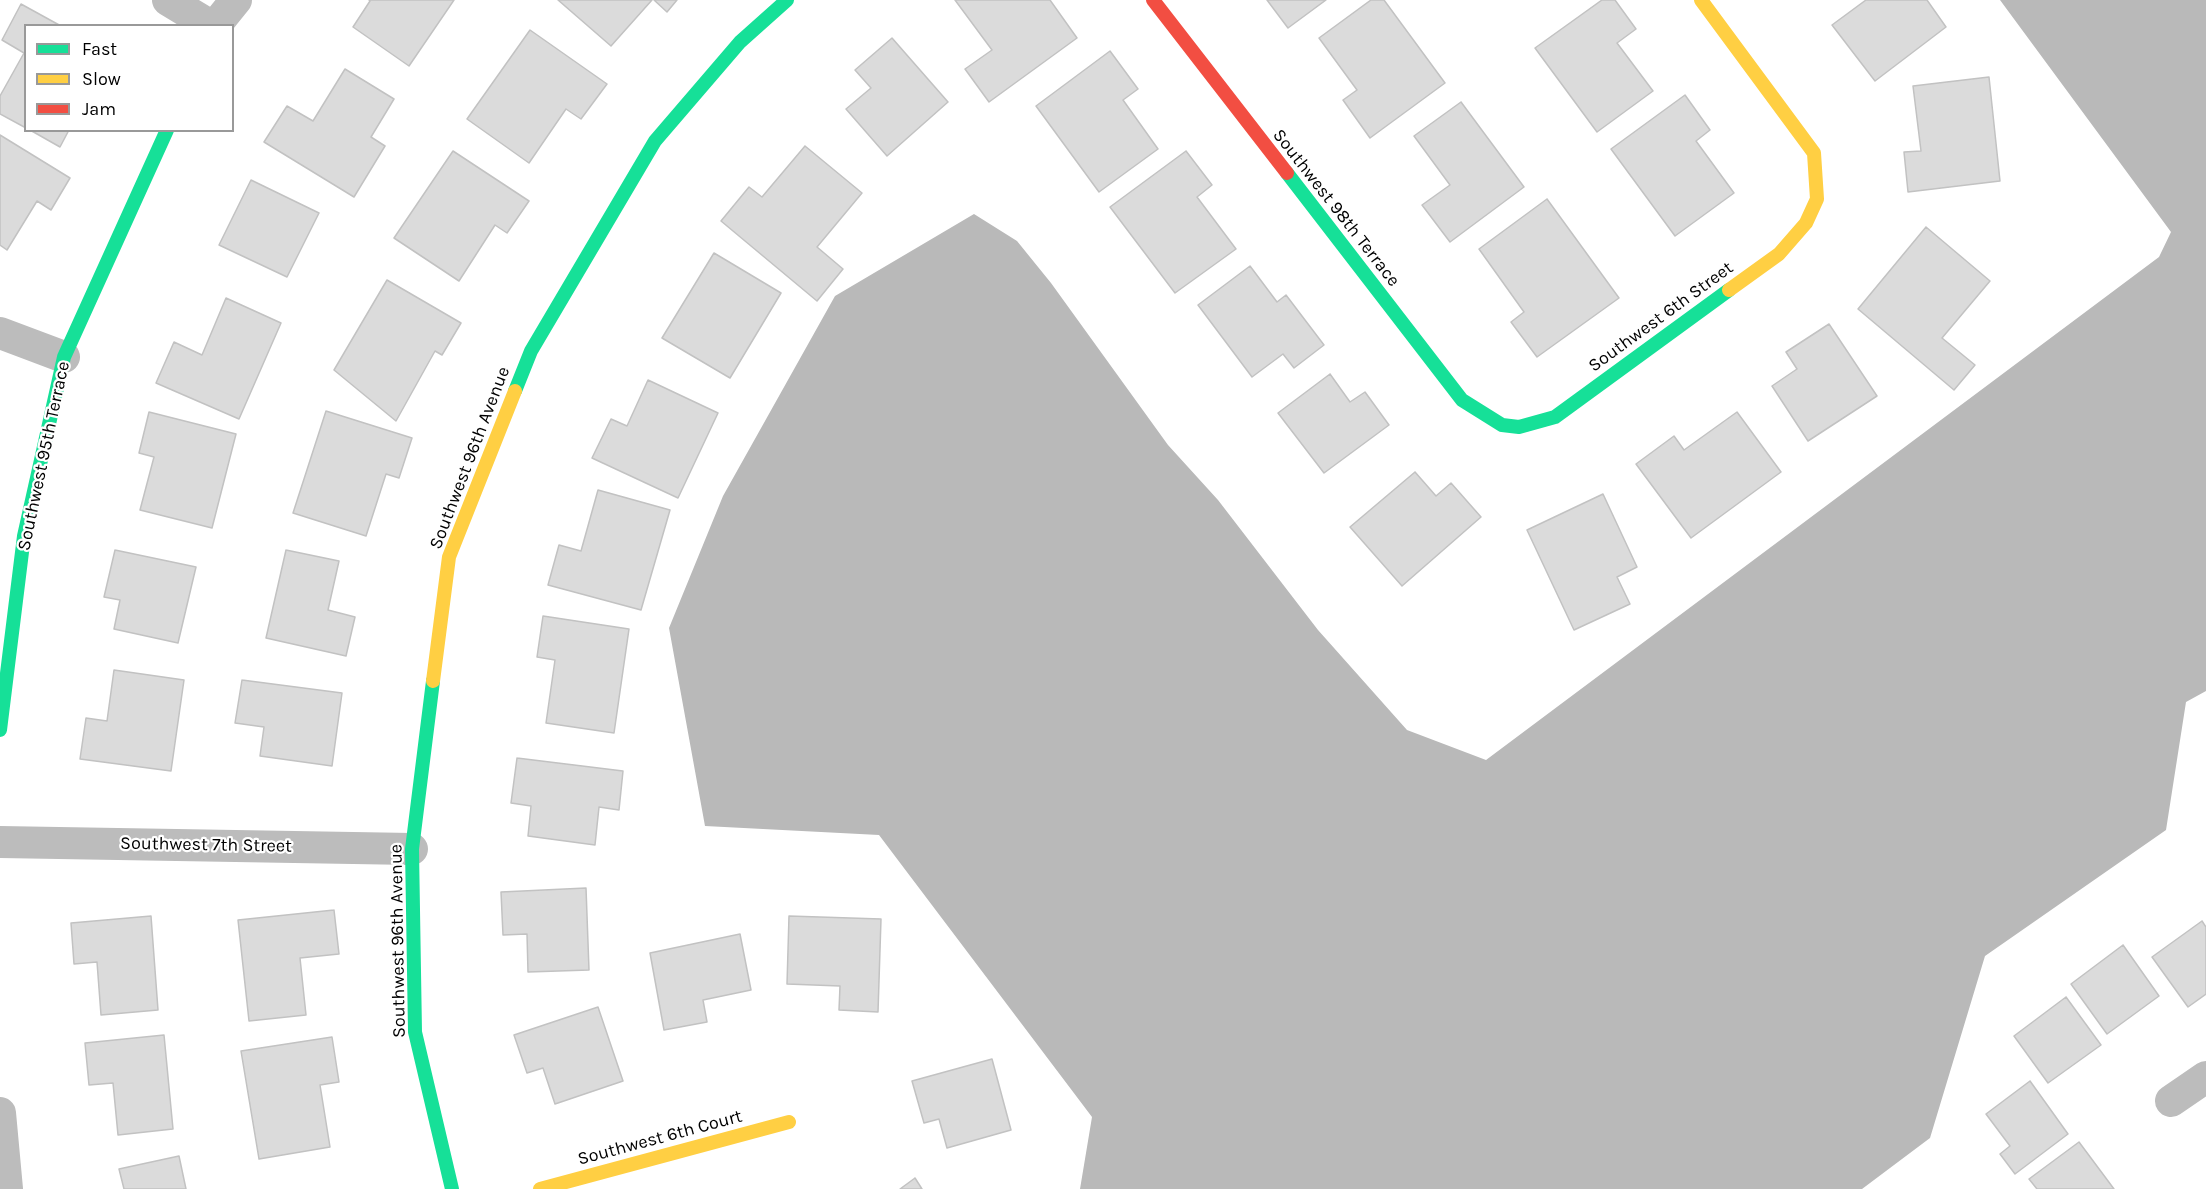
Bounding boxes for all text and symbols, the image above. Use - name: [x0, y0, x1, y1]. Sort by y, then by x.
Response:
- legend: [24, 24, 234, 132]
- text: Fast: [82, 38, 117, 60]
- text: Slow: [82, 68, 121, 90]
- text: Jam: [82, 98, 116, 120]
- street label: Southwest 98th Terrace: [1268, 125, 1404, 291]
- street label: Southwest 6th Street: [1584, 257, 1738, 377]
- street label: Southwest 95th Terrace: [13, 359, 75, 553]
- street label: Southwest 96th Avenue: [425, 364, 515, 552]
- street label: Southwest 7th Street: [120, 833, 292, 857]
- street label: Southwest 96th Avenue: [386, 844, 410, 1038]
- street label: Southwest 6th Court: [575, 1106, 745, 1170]

